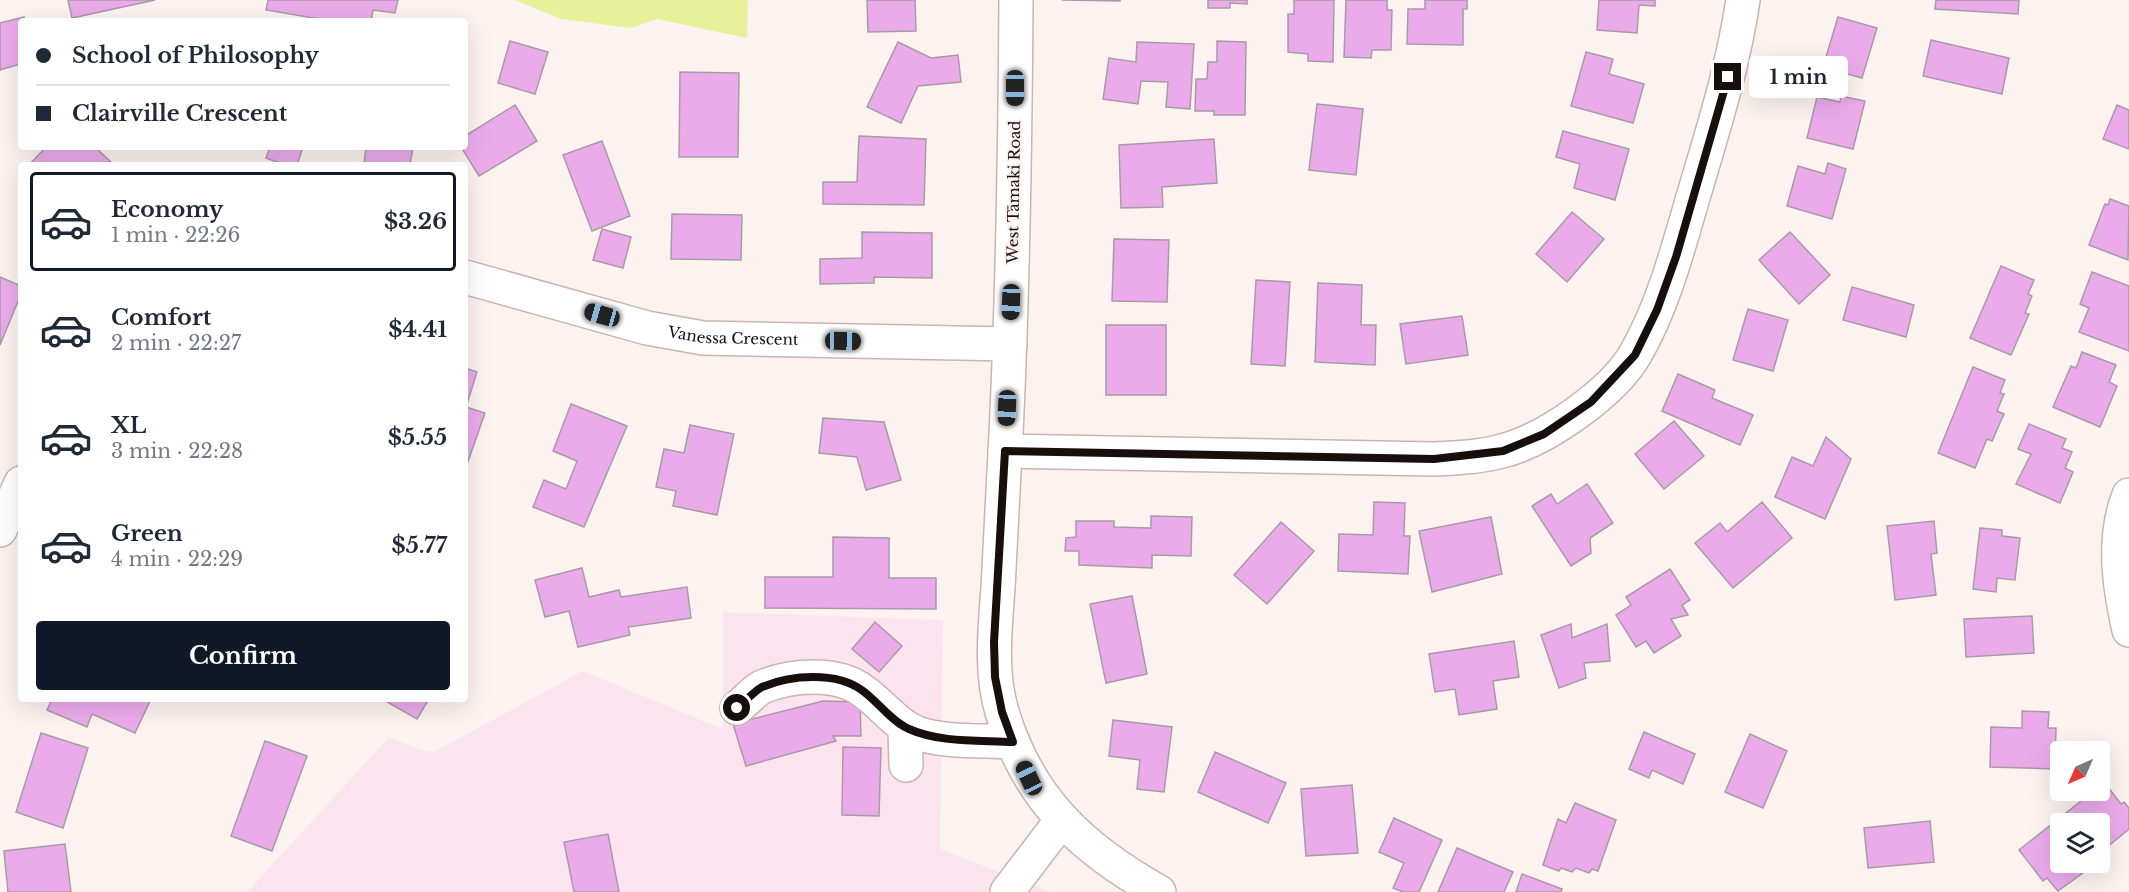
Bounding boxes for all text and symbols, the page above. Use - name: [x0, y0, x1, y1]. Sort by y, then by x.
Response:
- text: School of Philosophy: [72, 42, 319, 69]
- callout: 1 min: [1749, 56, 1848, 98]
- route end: [1714, 63, 1741, 90]
- text: 1 min: [1770, 65, 1827, 89]
- car: [1006, 70, 1024, 106]
- text: Clairville Crescent: [72, 100, 287, 127]
- street label: West Tāmaki Road: [1003, 120, 1024, 265]
- icon: car: [39, 195, 93, 249]
- text: Economy: [111, 196, 223, 223]
- text: $3.26: [384, 208, 447, 235]
- text: 1 min · 22:26: [111, 223, 240, 247]
- car: [1001, 284, 1021, 320]
- car: [582, 301, 622, 329]
- icon: car: [39, 303, 93, 357]
- text: Comfort: [111, 304, 211, 331]
- text: $4.41: [388, 316, 447, 343]
- street label: Vanessa Crescent: [666, 322, 799, 349]
- text: 2 min · 22:27: [111, 331, 241, 355]
- car: [825, 332, 861, 350]
- car: [997, 390, 1017, 426]
- icon: car: [39, 411, 93, 465]
- text: XL: [111, 412, 146, 439]
- text: $5.55: [388, 424, 447, 451]
- text: 3 min · 22:28: [111, 439, 243, 463]
- icon: car: [39, 519, 93, 573]
- text: Green: [111, 520, 183, 547]
- text: $5.77: [392, 532, 447, 559]
- text: 4 min · 22:29: [111, 547, 243, 571]
- button: Confirm: [36, 621, 450, 690]
- route start: [723, 694, 750, 721]
- north arrow: [2050, 741, 2110, 801]
- map controls: [2050, 741, 2110, 873]
- car: [1013, 758, 1045, 798]
- button: layers: [2050, 813, 2110, 873]

